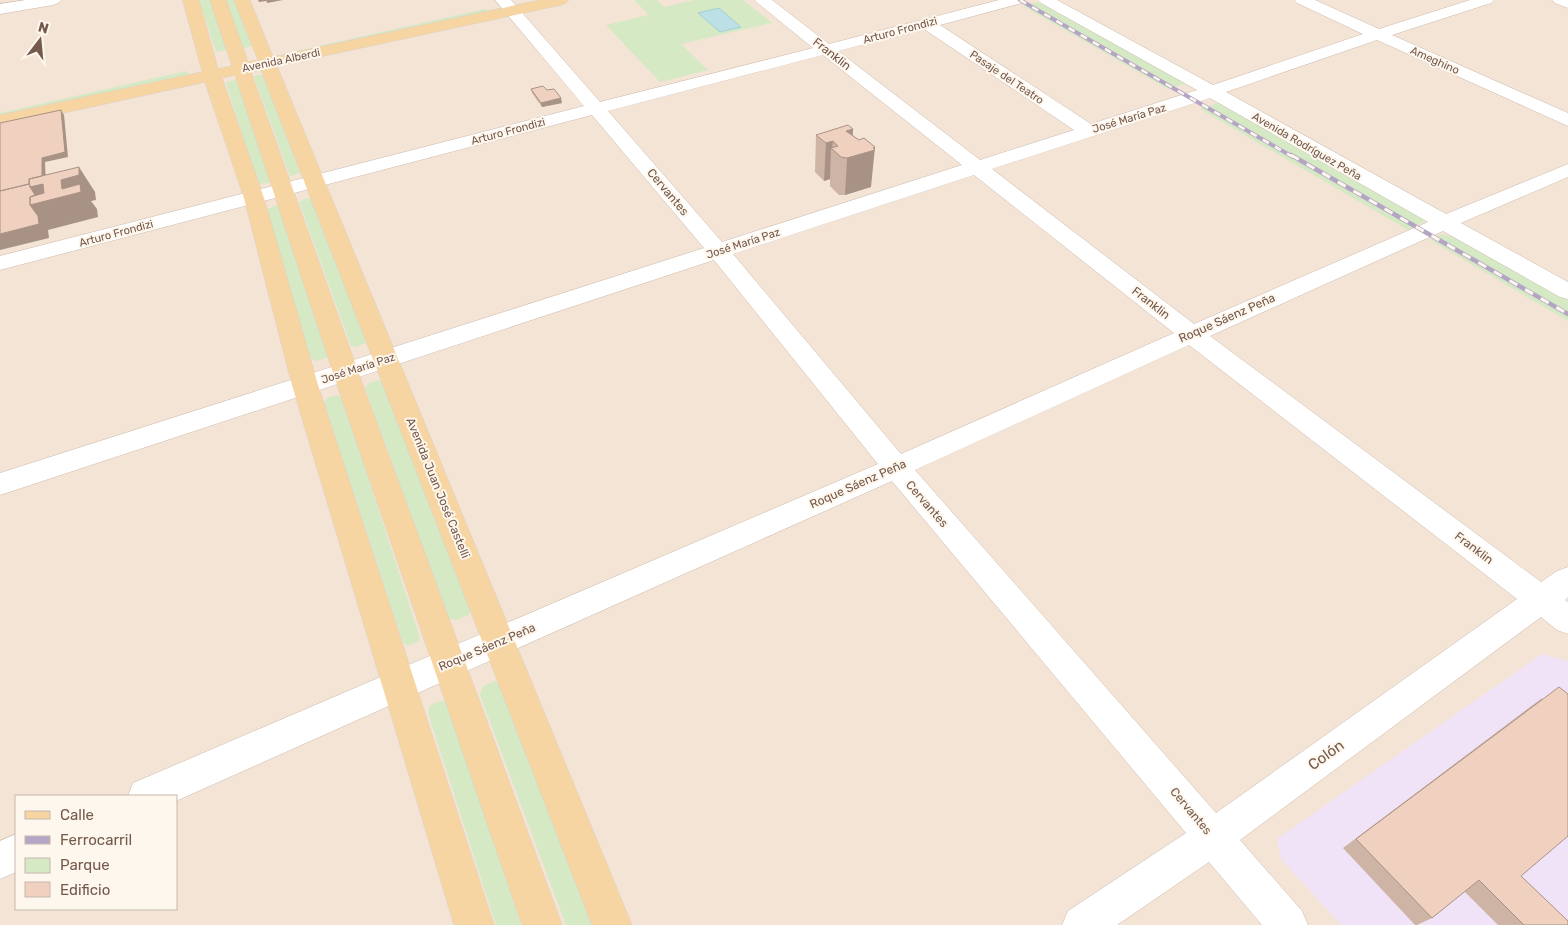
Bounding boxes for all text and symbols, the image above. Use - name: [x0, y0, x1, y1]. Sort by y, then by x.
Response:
- street label: Arturo Frondizi: [862, 14, 939, 47]
- north arrow: [15, 15, 65, 65]
- text: N: [36, 18, 51, 38]
- street label: Franklin: [810, 35, 854, 73]
- street label: Ameghino: [1408, 44, 1461, 77]
- street label: Avenida Alberdi: [241, 46, 321, 75]
- street label: Pasaje del Teatro: [967, 48, 1046, 107]
- street label: José María Paz: [1091, 101, 1168, 136]
- street label: Avenida Rodríguez Peña: [1250, 110, 1364, 183]
- street label: Arturo Frondizi: [470, 115, 547, 148]
- street label: Cervantes: [644, 166, 692, 218]
- street label: Arturo Frondizi: [78, 217, 155, 250]
- street label: José María Paz: [705, 225, 782, 262]
- street label: Franklin: [1129, 284, 1173, 322]
- street label: Roque Sáenz Peña: [1177, 290, 1277, 346]
- street label: José María Paz: [320, 350, 397, 387]
- street label: Avenida Juan José Castelli: [403, 416, 473, 560]
- street label: Roque Sáenz Peña: [808, 456, 908, 512]
- street label: Cervantes: [903, 478, 951, 530]
- street label: Franklin: [1452, 529, 1496, 567]
- street label: Roque Sáenz Peña: [436, 620, 538, 674]
- street label: Colón: [1305, 736, 1347, 774]
- street label: Cervantes: [1167, 785, 1215, 837]
- legend: [15, 795, 178, 910]
- text: Calle: [60, 806, 94, 824]
- text: Ferrocarril: [60, 831, 132, 849]
- text: Parque: [60, 856, 110, 874]
- text: Edificio: [60, 881, 110, 899]

